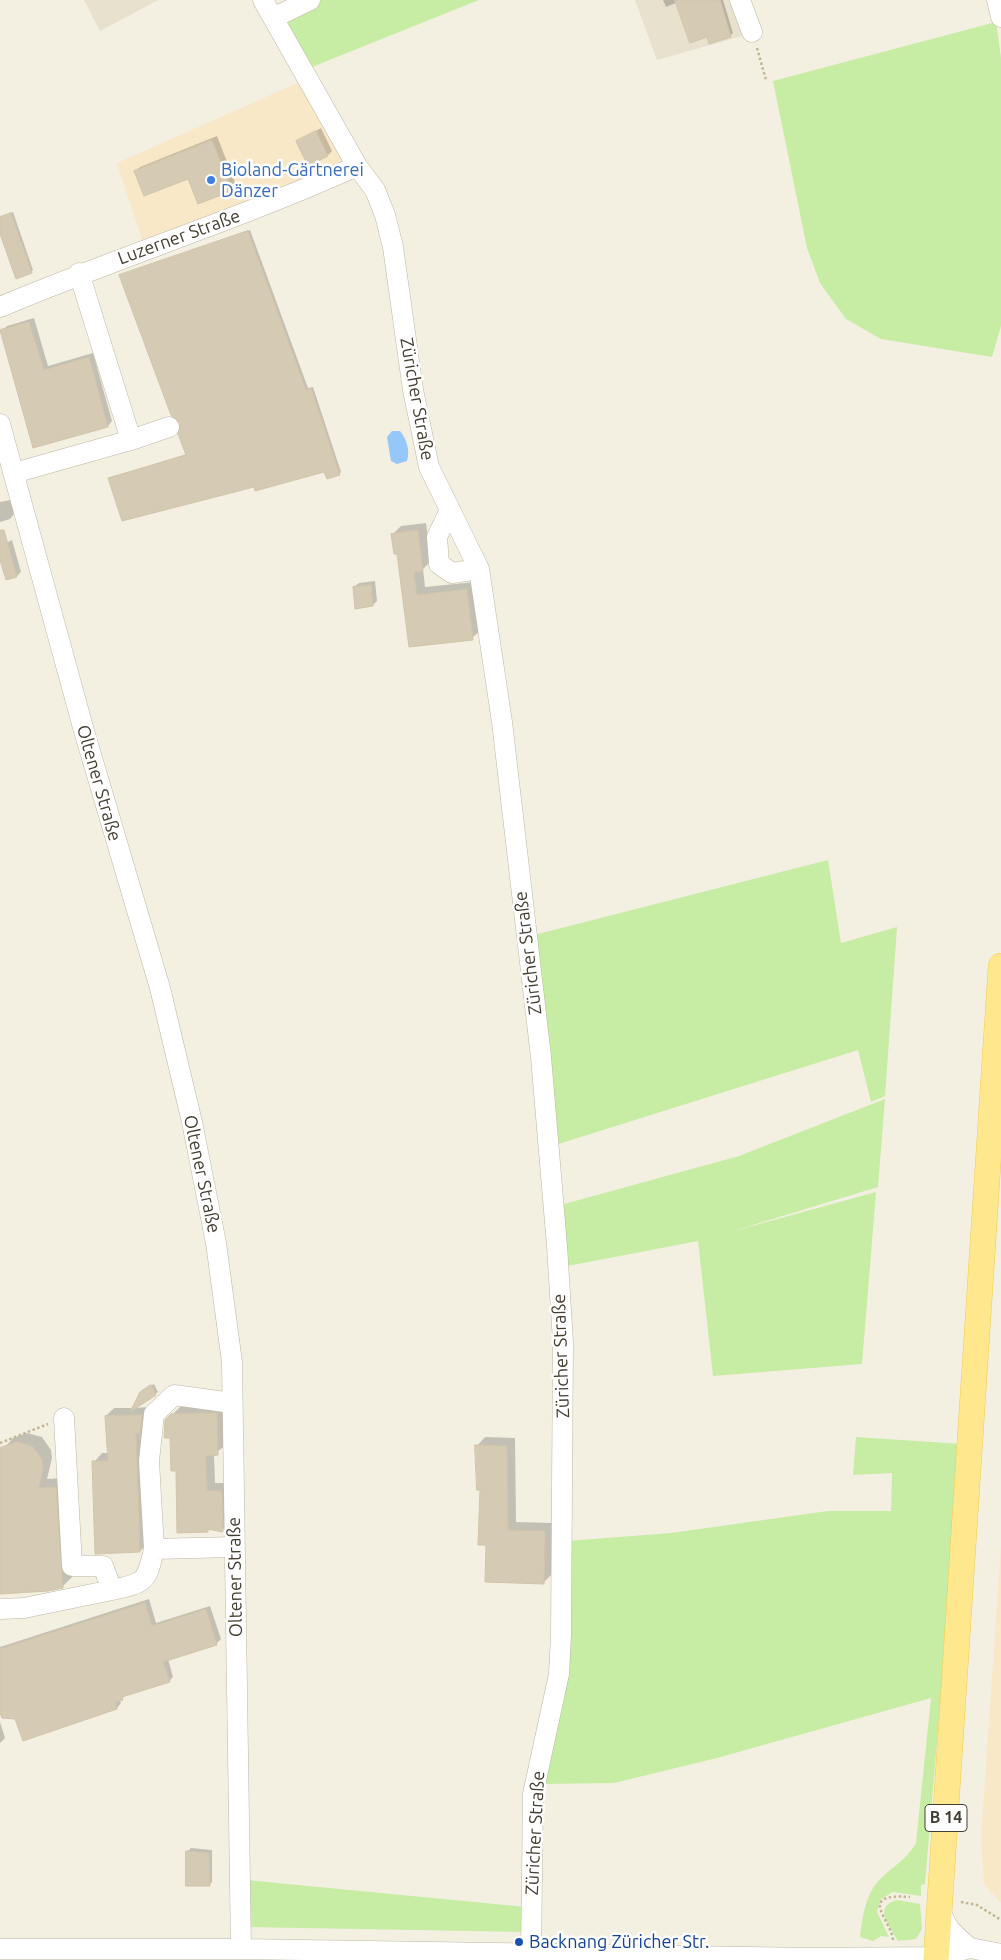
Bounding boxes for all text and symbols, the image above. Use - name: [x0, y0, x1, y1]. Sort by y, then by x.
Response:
- place label: Bioland-Gärtnerei Dänzer: [221, 159, 364, 202]
- marker: Bioland-Gärtnerei Dänzer: [205, 174, 217, 186]
- street label: Luzerner Straße: [115, 205, 243, 269]
- street label: Züricher Straße: [396, 336, 438, 462]
- street label: Oltener Straße: [72, 722, 126, 844]
- street label: Züricher Straße: [510, 890, 546, 1016]
- street label: Oltener Straße: [179, 1113, 225, 1235]
- street label: Züricher Straße: [548, 1293, 574, 1419]
- street label: Oltener Straße: [223, 1517, 247, 1637]
- street label: Züricher Straße: [521, 1770, 549, 1896]
- road number: B 14: [925, 1805, 967, 1832]
- place label: Backnang Züricher Str.: [529, 1931, 709, 1953]
- marker: Backnang Züricher Str.: [513, 1936, 525, 1948]

